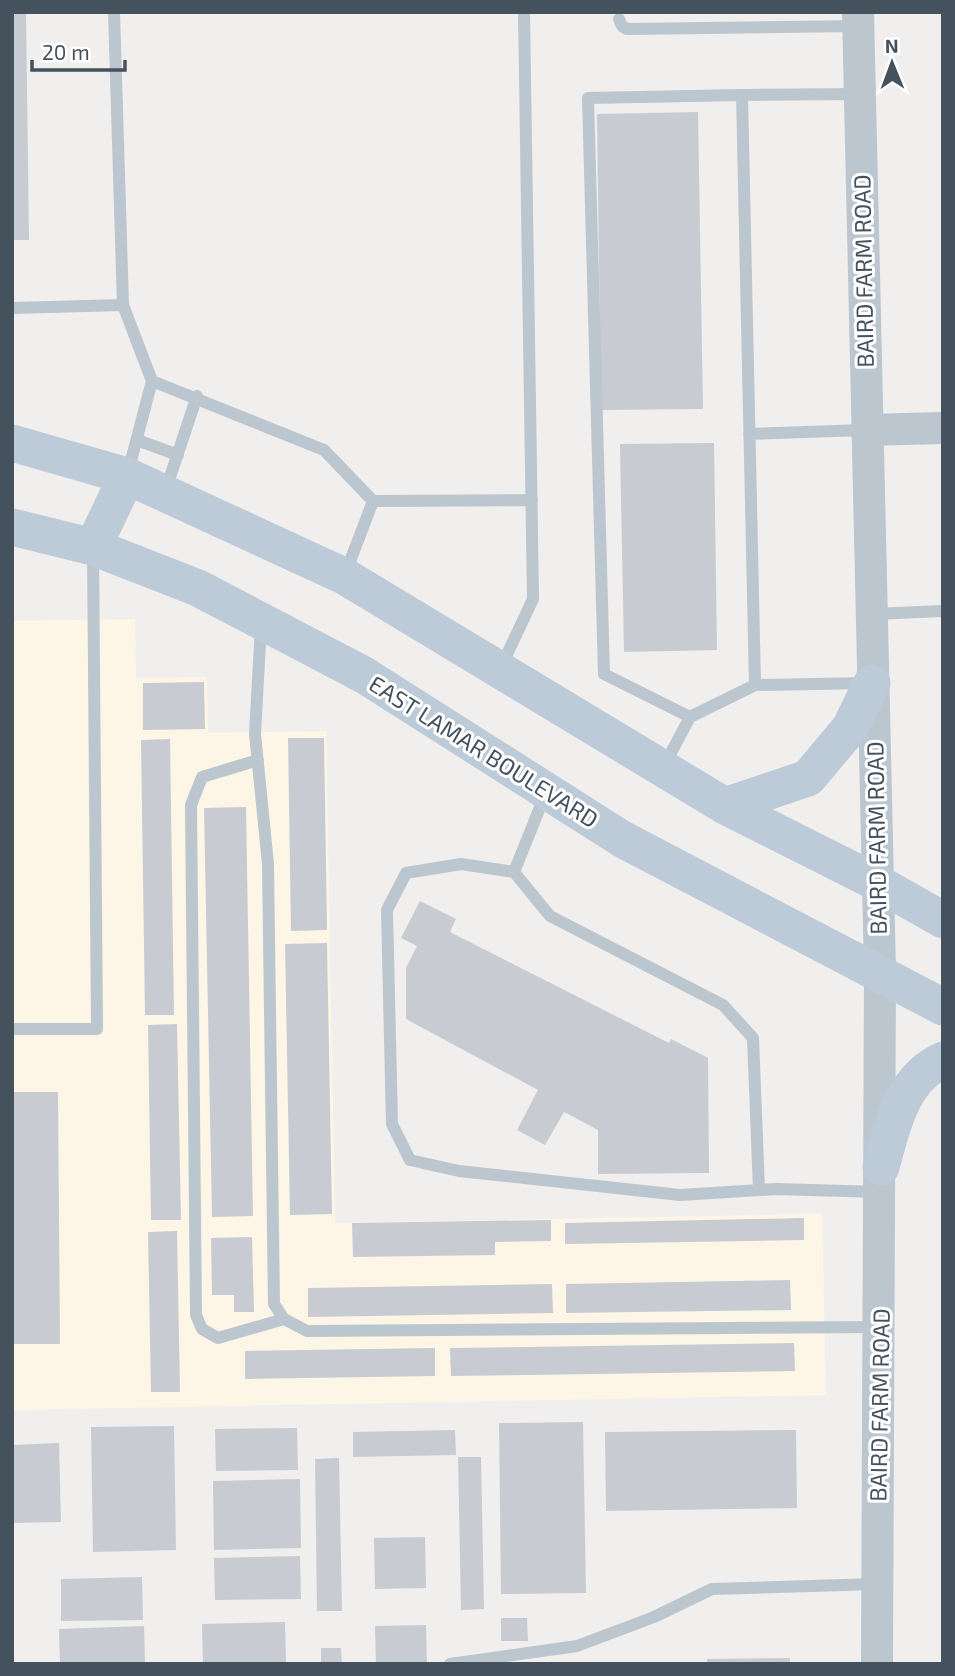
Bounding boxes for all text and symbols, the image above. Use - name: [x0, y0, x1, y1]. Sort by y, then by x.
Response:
- scale bar: [32, 28, 124, 72]
- north arrow: [857, 28, 927, 98]
- text: N: [885, 34, 899, 57]
- text: 20 m: [42, 39, 90, 64]
- street label: BAIRD FARM ROAD: [847, 174, 879, 368]
- street label: EAST LAMAR BOULEVARD: [364, 669, 604, 833]
- street label: BAIRD FARM ROAD: [860, 741, 892, 935]
- street label: BAIRD FARM ROAD: [863, 1308, 895, 1502]

